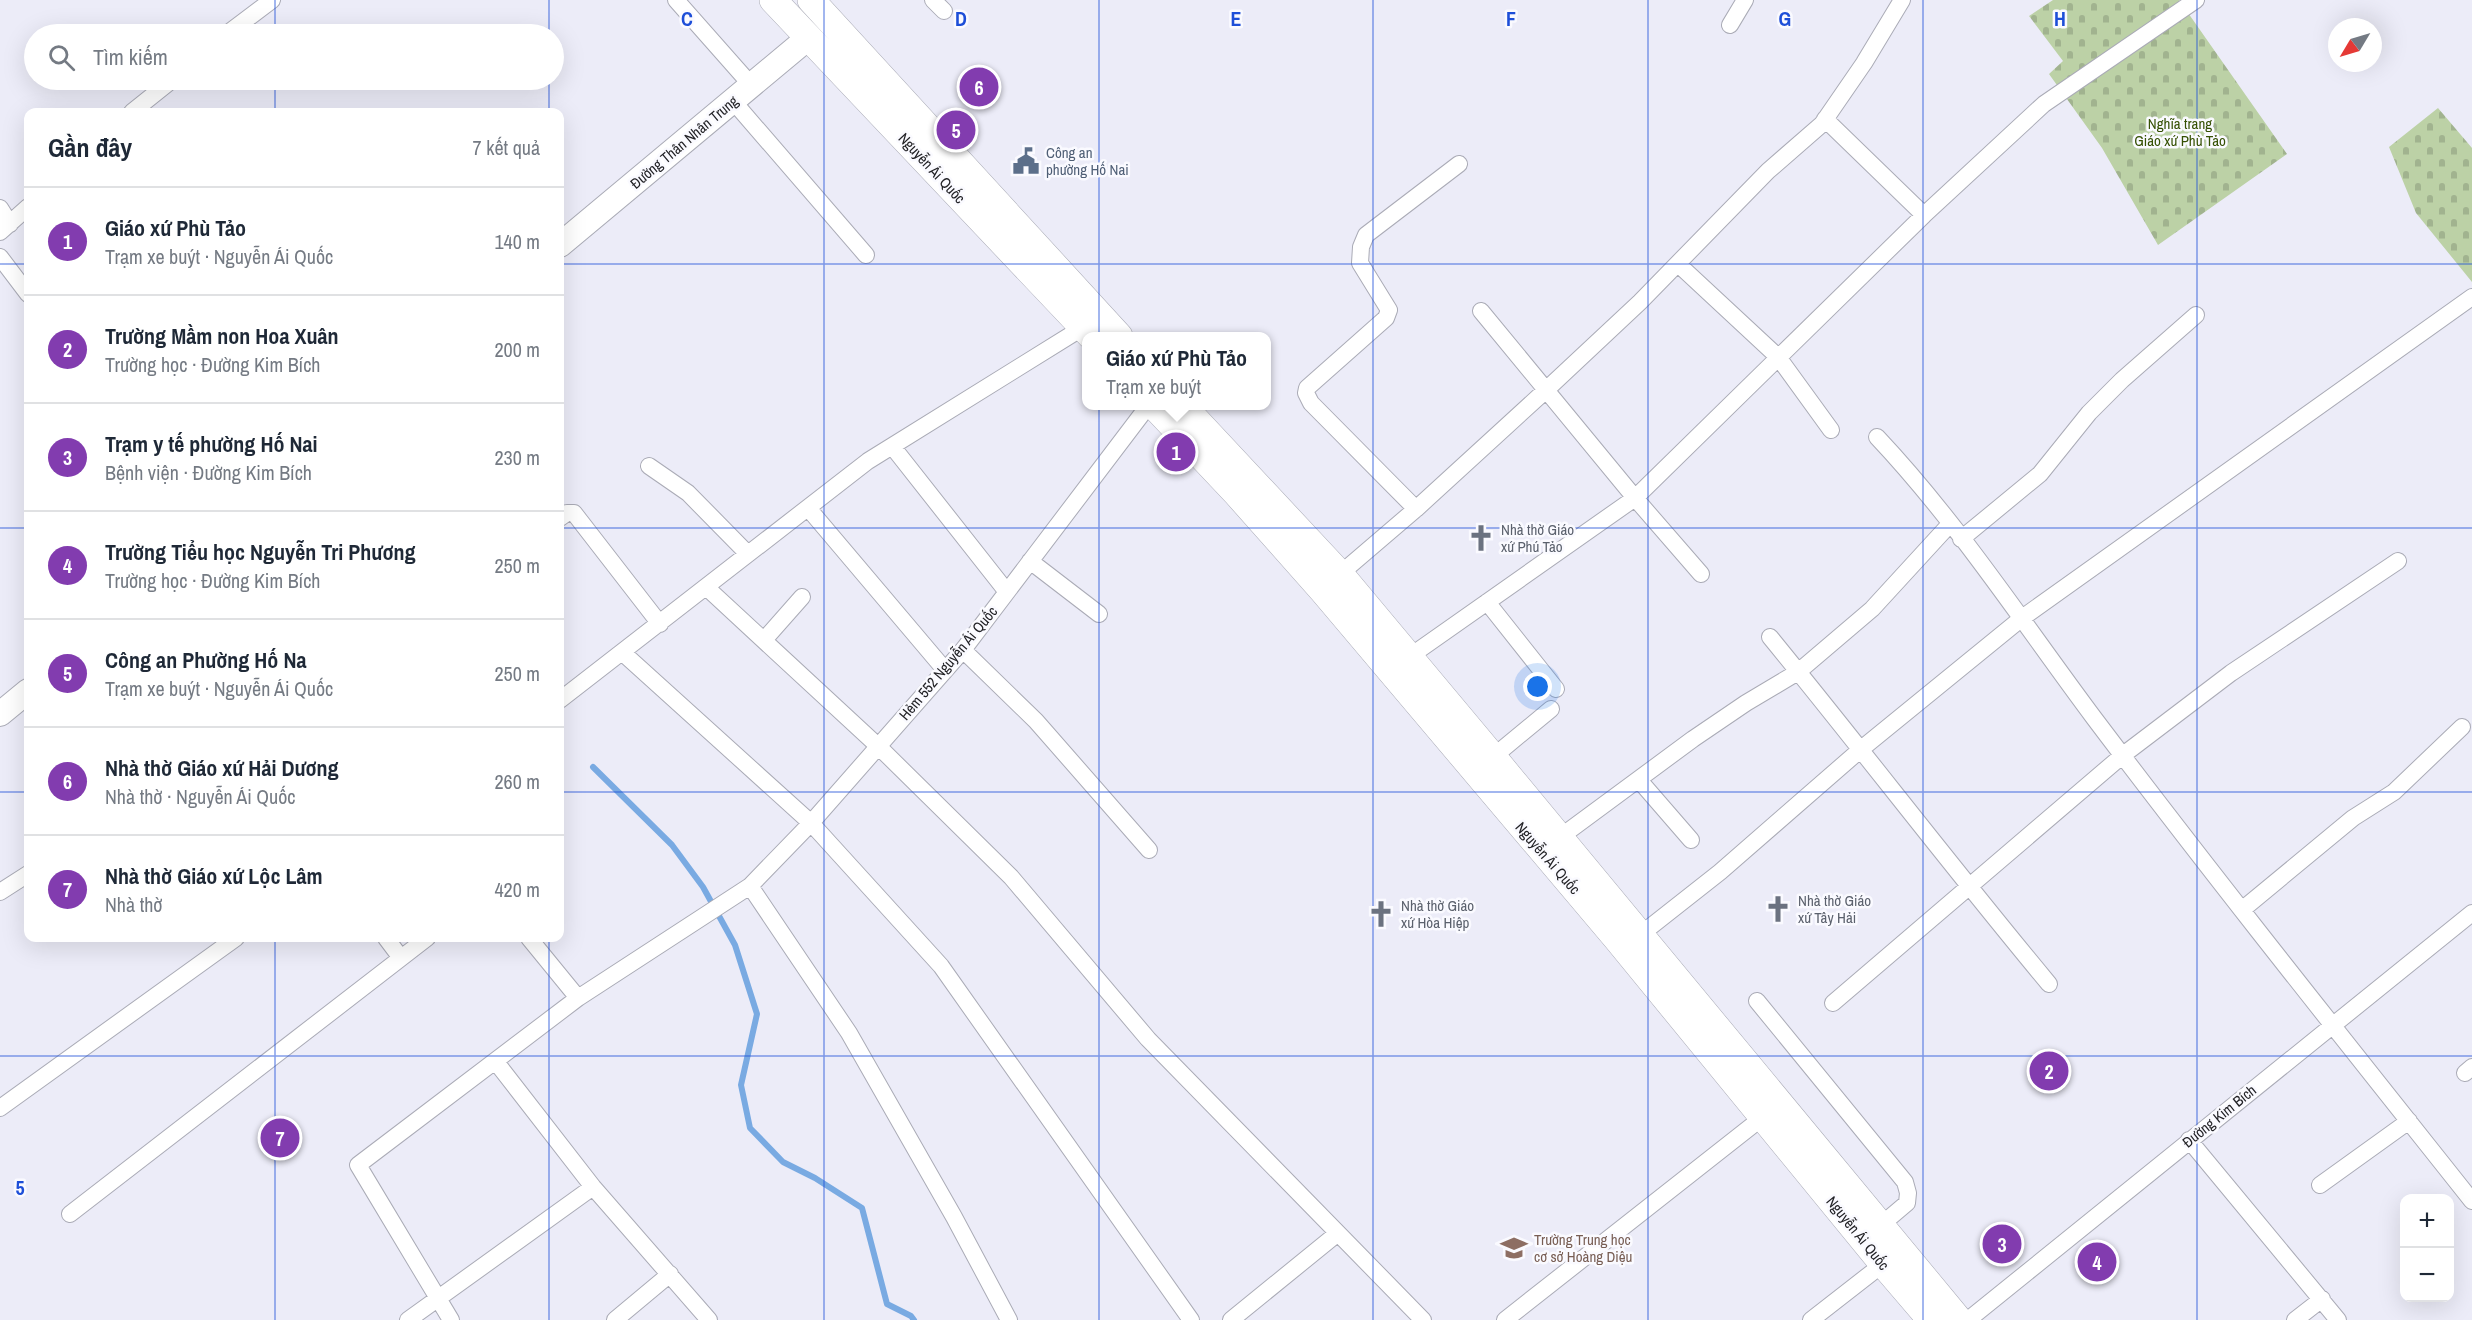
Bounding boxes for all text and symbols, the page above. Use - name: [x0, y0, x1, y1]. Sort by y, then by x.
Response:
- text: C: [681, 5, 693, 32]
- text: D: [955, 5, 967, 32]
- text: E: [1231, 5, 1242, 32]
- text: F: [1506, 5, 1516, 32]
- text: G: [1779, 5, 1791, 32]
- text: H: [2054, 5, 2066, 32]
- north arrow: [2328, 18, 2382, 72]
- search box: [24, 24, 564, 90]
- icon: search: [45, 41, 78, 74]
- text: Tìm kiếm: [93, 42, 168, 72]
- pin: 6: [960, 64, 998, 110]
- street label: Đường Thân Nhân Trung: [625, 90, 743, 193]
- pin: 5: [936, 108, 976, 152]
- park label: Nghĩa trang Giáo xứ Phù Tảo: [2134, 113, 2226, 151]
- street label: Nguyễn Ái Quốc: [894, 128, 970, 208]
- text: Gần đây: [48, 130, 132, 165]
- text: 7 kết quả: [473, 134, 540, 161]
- place label: Công an phường Hố Nai: [1046, 142, 1129, 180]
- public building icon: Công an phường Hố Nai: [1011, 146, 1041, 176]
- text: Giáo xứ Phù Tảo: [105, 213, 246, 243]
- text: 1: [63, 228, 72, 255]
- text: 140 m: [494, 228, 540, 255]
- text: Trạm xe buýt · Nguyễn Ái Quốc: [105, 243, 333, 270]
- text: Trường Mầm non Hoa Xuân: [105, 321, 339, 351]
- popup: [1082, 332, 1271, 410]
- text: 2: [63, 336, 72, 363]
- text: 200 m: [494, 336, 540, 363]
- text: Giáo xứ Phù Tảo: [1106, 343, 1247, 373]
- text: Trường học · Đường Kim Bích: [105, 351, 320, 378]
- text: Trạm xe buýt: [1106, 373, 1201, 400]
- text: Trạm y tế phường Hố Nai: [105, 429, 318, 459]
- pin: 1: [1156, 430, 1196, 474]
- text: 3: [63, 444, 72, 471]
- text: 230 m: [494, 444, 540, 471]
- text: Bệnh viện · Đường Kim Bích: [105, 459, 312, 486]
- place label: Nhà thờ Giáo xứ Phú Tảo: [1501, 519, 1574, 557]
- church icon: Nhà thờ Giáo xứ Phú Tảo: [1466, 523, 1496, 553]
- text: Trường Tiểu học Nguyễn Tri Phương: [105, 537, 415, 567]
- text: 4: [63, 552, 72, 579]
- text: 250 m: [494, 552, 540, 579]
- text: Trường học · Đường Kim Bích: [105, 567, 320, 594]
- street label: Hẻm 552 Nguyễn Ái Quốc: [894, 602, 1002, 724]
- text: Công an Phường Hố Na: [105, 645, 306, 675]
- text: 5: [63, 660, 72, 687]
- text: 250 m: [494, 660, 540, 687]
- your location: [1523, 672, 1552, 701]
- text: Trạm xe buýt · Nguyễn Ái Quốc: [105, 675, 333, 702]
- text: Nhà thờ Giáo xứ Hải Dương: [105, 753, 339, 783]
- text: 6: [63, 768, 72, 795]
- text: 260 m: [494, 768, 540, 795]
- text: Nhà thờ · Nguyễn Ái Quốc: [105, 783, 296, 810]
- street label: Nguyễn Ái Quốc: [1511, 817, 1585, 899]
- text: Nhà thờ Giáo xứ Lộc Lâm: [105, 861, 323, 891]
- text: 7: [63, 876, 72, 903]
- text: 420 m: [494, 876, 540, 903]
- place label: Nhà thờ Giáo xứ Tây Hải: [1798, 890, 1871, 928]
- text: Nhà thờ: [105, 891, 162, 918]
- church icon: Nhà thờ Giáo xứ Tây Hải: [1763, 894, 1793, 924]
- place label: Nhà thờ Giáo xứ Hòa Hiệp: [1401, 895, 1474, 933]
- church icon: Nhà thờ Giáo xứ Hòa Hiệp: [1366, 899, 1396, 929]
- pin: 2: [2030, 1048, 2068, 1094]
- street label: Đường Kim Bích: [2178, 1080, 2260, 1152]
- pin: 7: [260, 1116, 300, 1160]
- text: 5: [15, 1174, 25, 1201]
- street label: Nguyễn Ái Quốc: [1822, 1192, 1894, 1274]
- map controls: [2400, 1194, 2454, 1302]
- button: +: [2400, 1194, 2454, 1248]
- pin: 3: [1982, 1222, 2022, 1266]
- place label: Trường Trung học cơ sở Hoàng Diệu: [1534, 1229, 1632, 1267]
- school or university icon: Trường Trung học cơ sở Hoàng Diệu: [1499, 1233, 1529, 1263]
- pin: 4: [2078, 1240, 2116, 1284]
- button: −: [2400, 1248, 2454, 1302]

